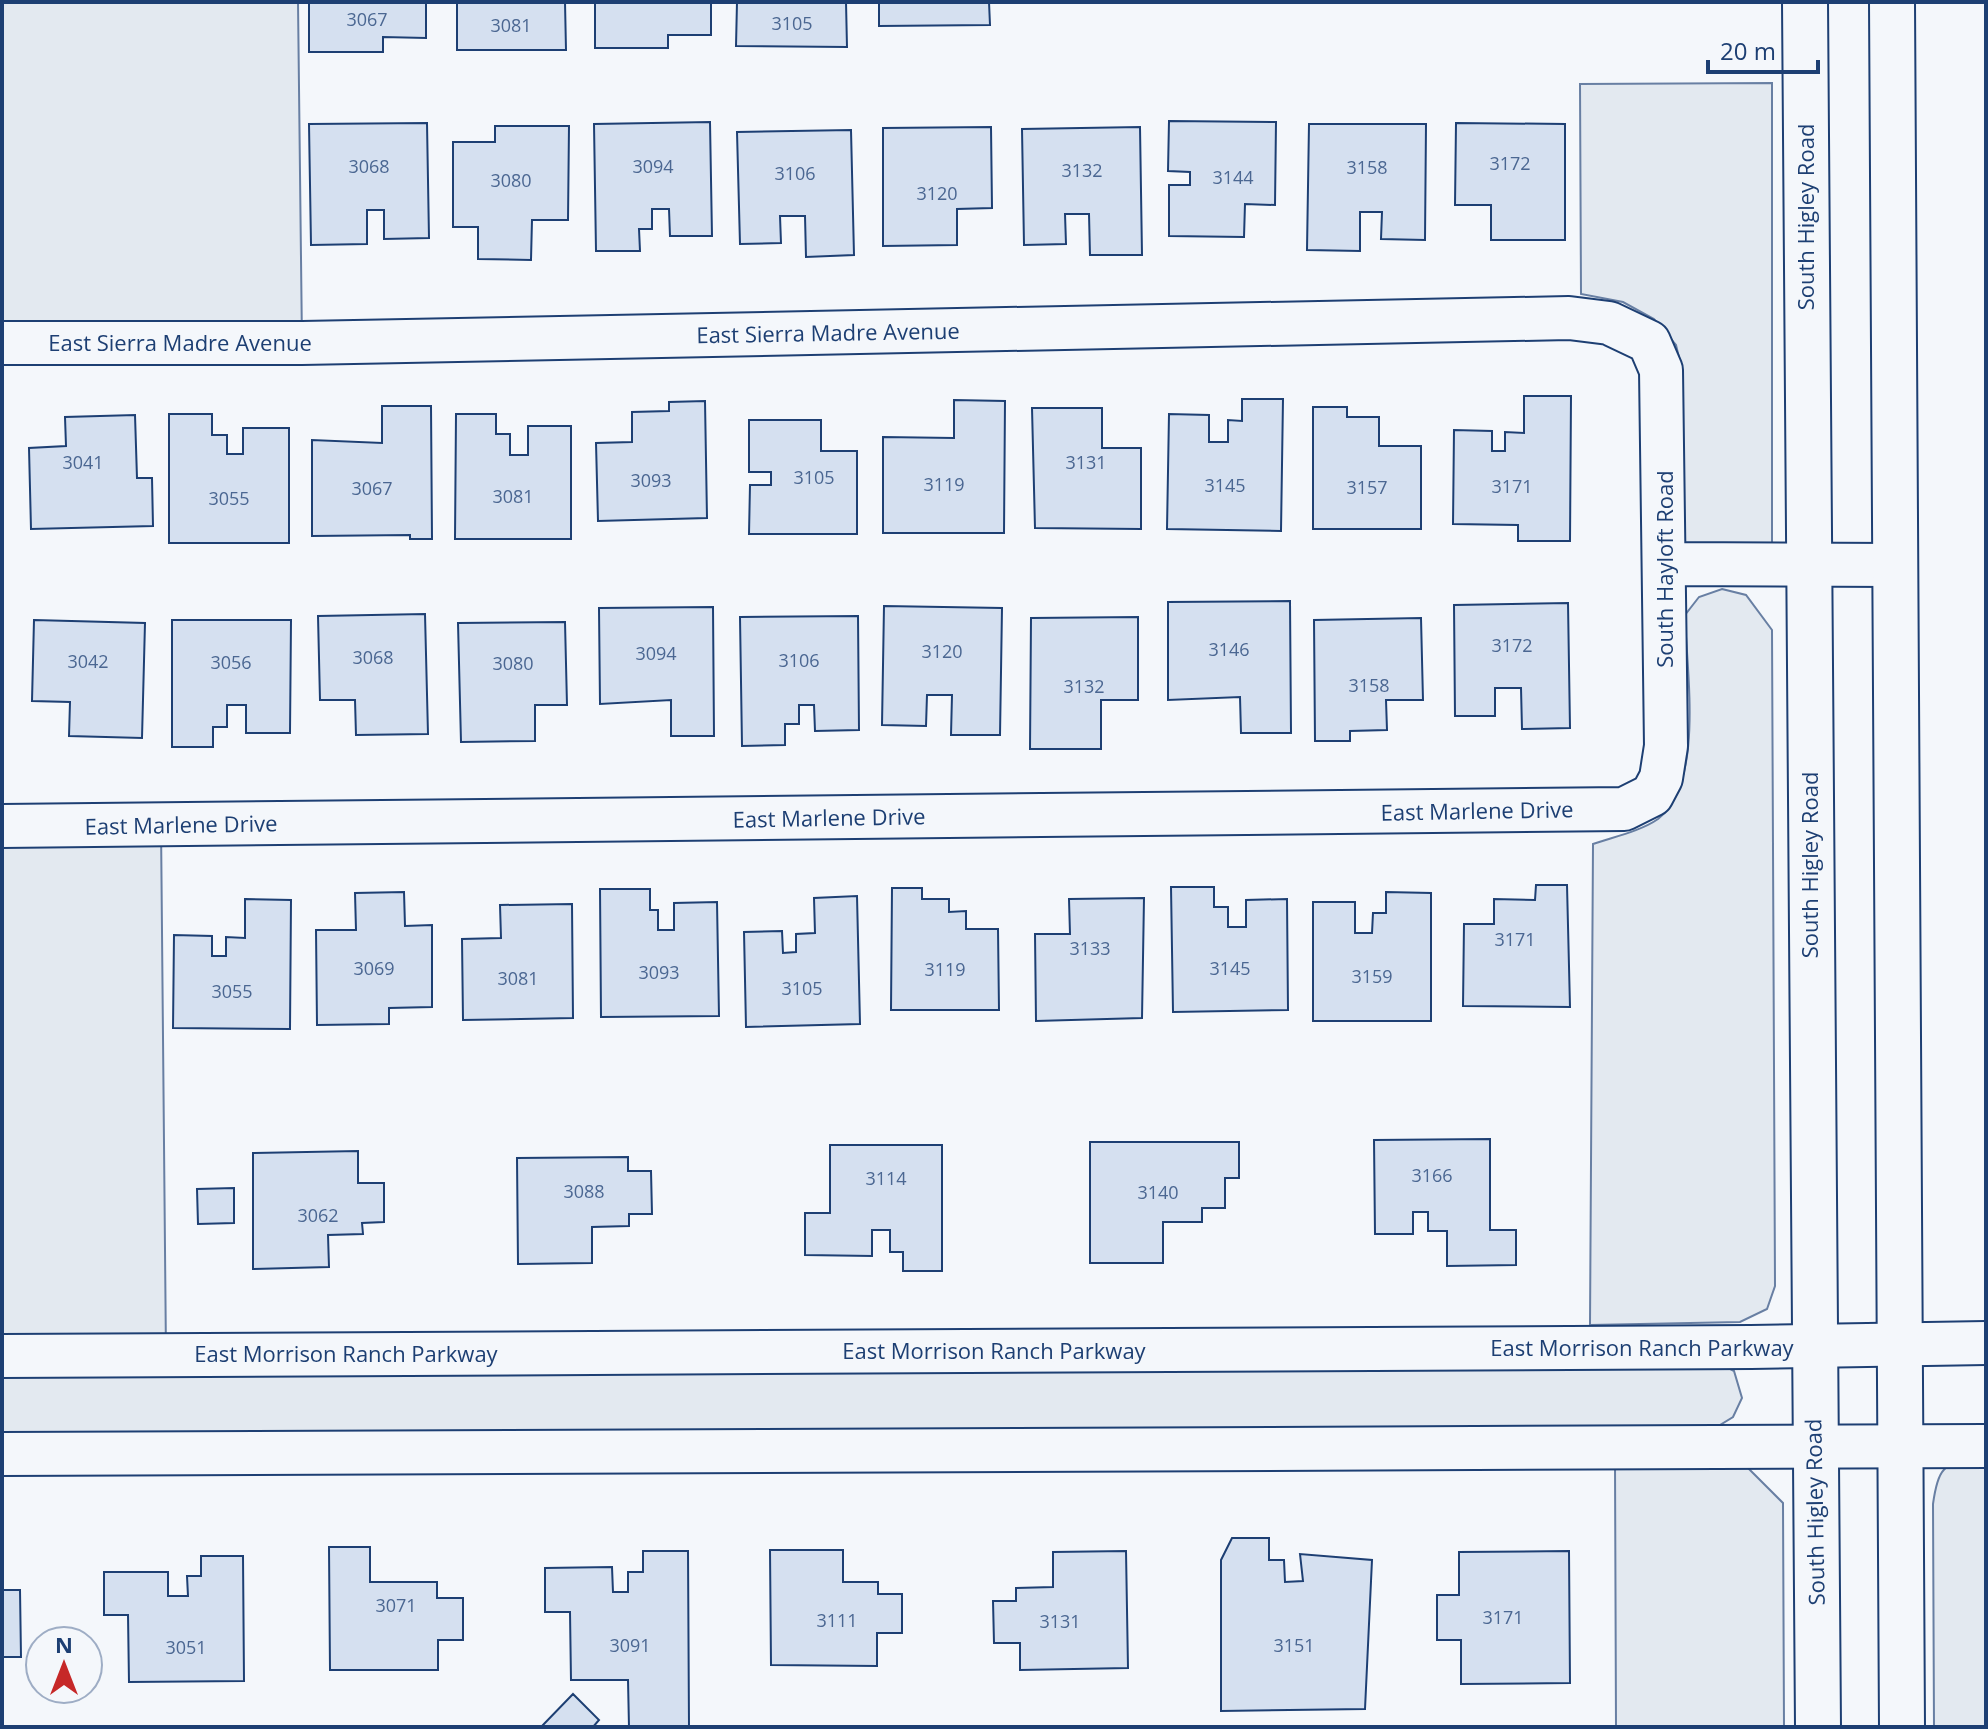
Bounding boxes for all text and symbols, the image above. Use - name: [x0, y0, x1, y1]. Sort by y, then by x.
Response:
- house number: 3067: [346, 7, 388, 31]
- house number: 3105: [771, 11, 813, 35]
- house number: 3081: [490, 13, 532, 37]
- scale bar: [1708, 24, 1818, 74]
- text: 20 m: [1720, 34, 1776, 67]
- street label: South Higley Road: [1790, 124, 1820, 310]
- house number: 3172: [1489, 151, 1531, 175]
- house number: 3068: [348, 154, 390, 178]
- house number: 3094: [632, 154, 674, 178]
- house number: 3158: [1346, 155, 1388, 179]
- house number: 3132: [1061, 158, 1103, 182]
- house number: 3106: [774, 161, 816, 185]
- house number: 3144: [1212, 165, 1254, 189]
- house number: 3080: [490, 168, 532, 192]
- house number: 3120: [916, 181, 958, 205]
- street label: East Sierra Madre Avenue: [696, 315, 960, 349]
- street label: East Sierra Madre Avenue: [48, 327, 312, 357]
- house number: 3041: [62, 450, 104, 474]
- house number: 3131: [1065, 450, 1107, 474]
- house number: 3105: [793, 465, 835, 489]
- house number: 3093: [630, 468, 672, 492]
- street label: South Hayloft Road: [1649, 470, 1679, 668]
- house number: 3119: [923, 472, 965, 496]
- house number: 3145: [1204, 473, 1246, 497]
- house number: 3171: [1491, 474, 1533, 498]
- house number: 3157: [1346, 475, 1388, 499]
- house number: 3067: [351, 476, 393, 500]
- house number: 3081: [492, 484, 534, 508]
- house number: 3055: [208, 486, 250, 510]
- house number: 3172: [1491, 633, 1533, 657]
- house number: 3146: [1208, 637, 1250, 661]
- house number: 3120: [921, 639, 963, 663]
- house number: 3094: [635, 641, 677, 665]
- house number: 3068: [352, 645, 394, 669]
- house number: 3106: [778, 648, 820, 672]
- house number: 3042: [67, 649, 109, 673]
- house number: 3056: [210, 650, 252, 674]
- house number: 3080: [492, 651, 534, 675]
- house number: 3158: [1348, 673, 1390, 697]
- house number: 3132: [1063, 674, 1105, 698]
- street label: South Higley Road: [1794, 772, 1824, 958]
- street label: East Marlene Drive: [1380, 793, 1574, 827]
- street label: East Marlene Drive: [732, 800, 926, 834]
- street label: East Marlene Drive: [84, 807, 278, 841]
- house number: 3171: [1494, 927, 1536, 951]
- house number: 3133: [1069, 936, 1111, 960]
- house number: 3069: [353, 956, 395, 980]
- house number: 3145: [1209, 956, 1251, 980]
- house number: 3119: [924, 957, 966, 981]
- house number: 3093: [638, 960, 680, 984]
- house number: 3159: [1351, 964, 1393, 988]
- house number: 3081: [497, 966, 539, 990]
- house number: 3105: [781, 976, 823, 1000]
- house number: 3055: [211, 979, 253, 1003]
- house number: 3166: [1411, 1163, 1453, 1187]
- house number: 3114: [865, 1166, 907, 1190]
- house number: 3088: [563, 1179, 605, 1203]
- house number: 3140: [1137, 1180, 1179, 1204]
- house number: 3062: [297, 1203, 339, 1227]
- street label: East Morrison Ranch Parkway: [1490, 1332, 1795, 1362]
- street label: East Morrison Ranch Parkway: [842, 1335, 1147, 1365]
- street label: East Morrison Ranch Parkway: [194, 1338, 499, 1368]
- street label: South Higley Road: [1797, 1418, 1831, 1606]
- house number: 3071: [375, 1593, 417, 1617]
- house number: 3171: [1482, 1605, 1524, 1629]
- house number: 3111: [816, 1608, 858, 1632]
- house number: 3131: [1039, 1609, 1081, 1633]
- north arrow: [24, 1625, 104, 1705]
- text: N: [55, 1629, 73, 1659]
- house number: 3091: [609, 1633, 651, 1657]
- house number: 3151: [1273, 1633, 1315, 1657]
- house number: 3051: [165, 1635, 207, 1659]

